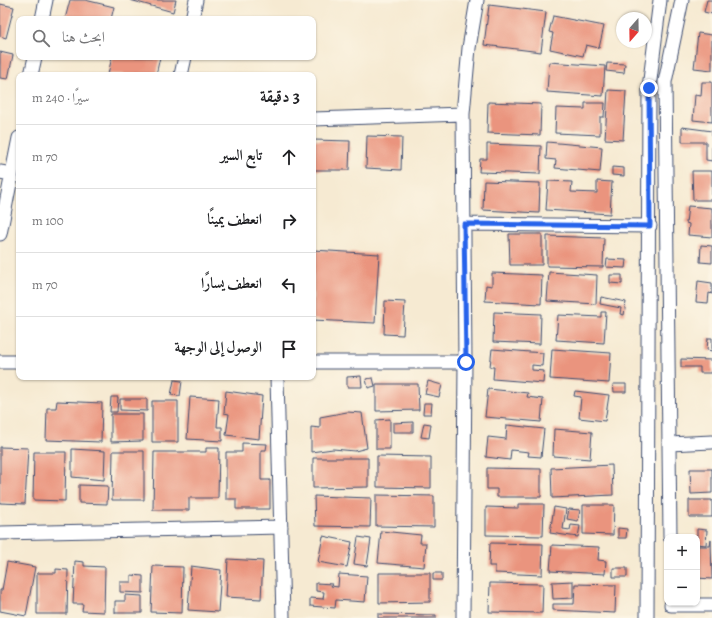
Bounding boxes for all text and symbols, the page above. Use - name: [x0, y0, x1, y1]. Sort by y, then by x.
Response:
- north arrow: [616, 12, 652, 48]
- search box: [16, 16, 316, 60]
- icon: search: [30, 27, 52, 49]
- text: ابحث هنا: [62, 27, 105, 47]
- route end: [640, 79, 658, 97]
- text: 3 دقيقة: [260, 85, 300, 108]
- text: سيرًا · 240 m: [32, 89, 89, 106]
- text: تابع السير: [220, 145, 262, 165]
- icon: ahead: [278, 146, 300, 168]
- text: 70 m: [32, 148, 58, 165]
- text: انعطف يمينًا: [207, 209, 262, 229]
- icon: right: [278, 210, 300, 232]
- text: 100 m: [32, 212, 64, 229]
- text: انعطف يسارًا: [201, 273, 262, 293]
- icon: left: [278, 274, 300, 296]
- text: 70 m: [32, 276, 58, 293]
- text: الوصول إلى الوجهة: [175, 337, 262, 357]
- icon: arrive: [278, 338, 300, 360]
- route start: [457, 353, 475, 371]
- map controls: [664, 534, 700, 606]
- button: +: [664, 534, 700, 570]
- button: −: [664, 570, 700, 606]

